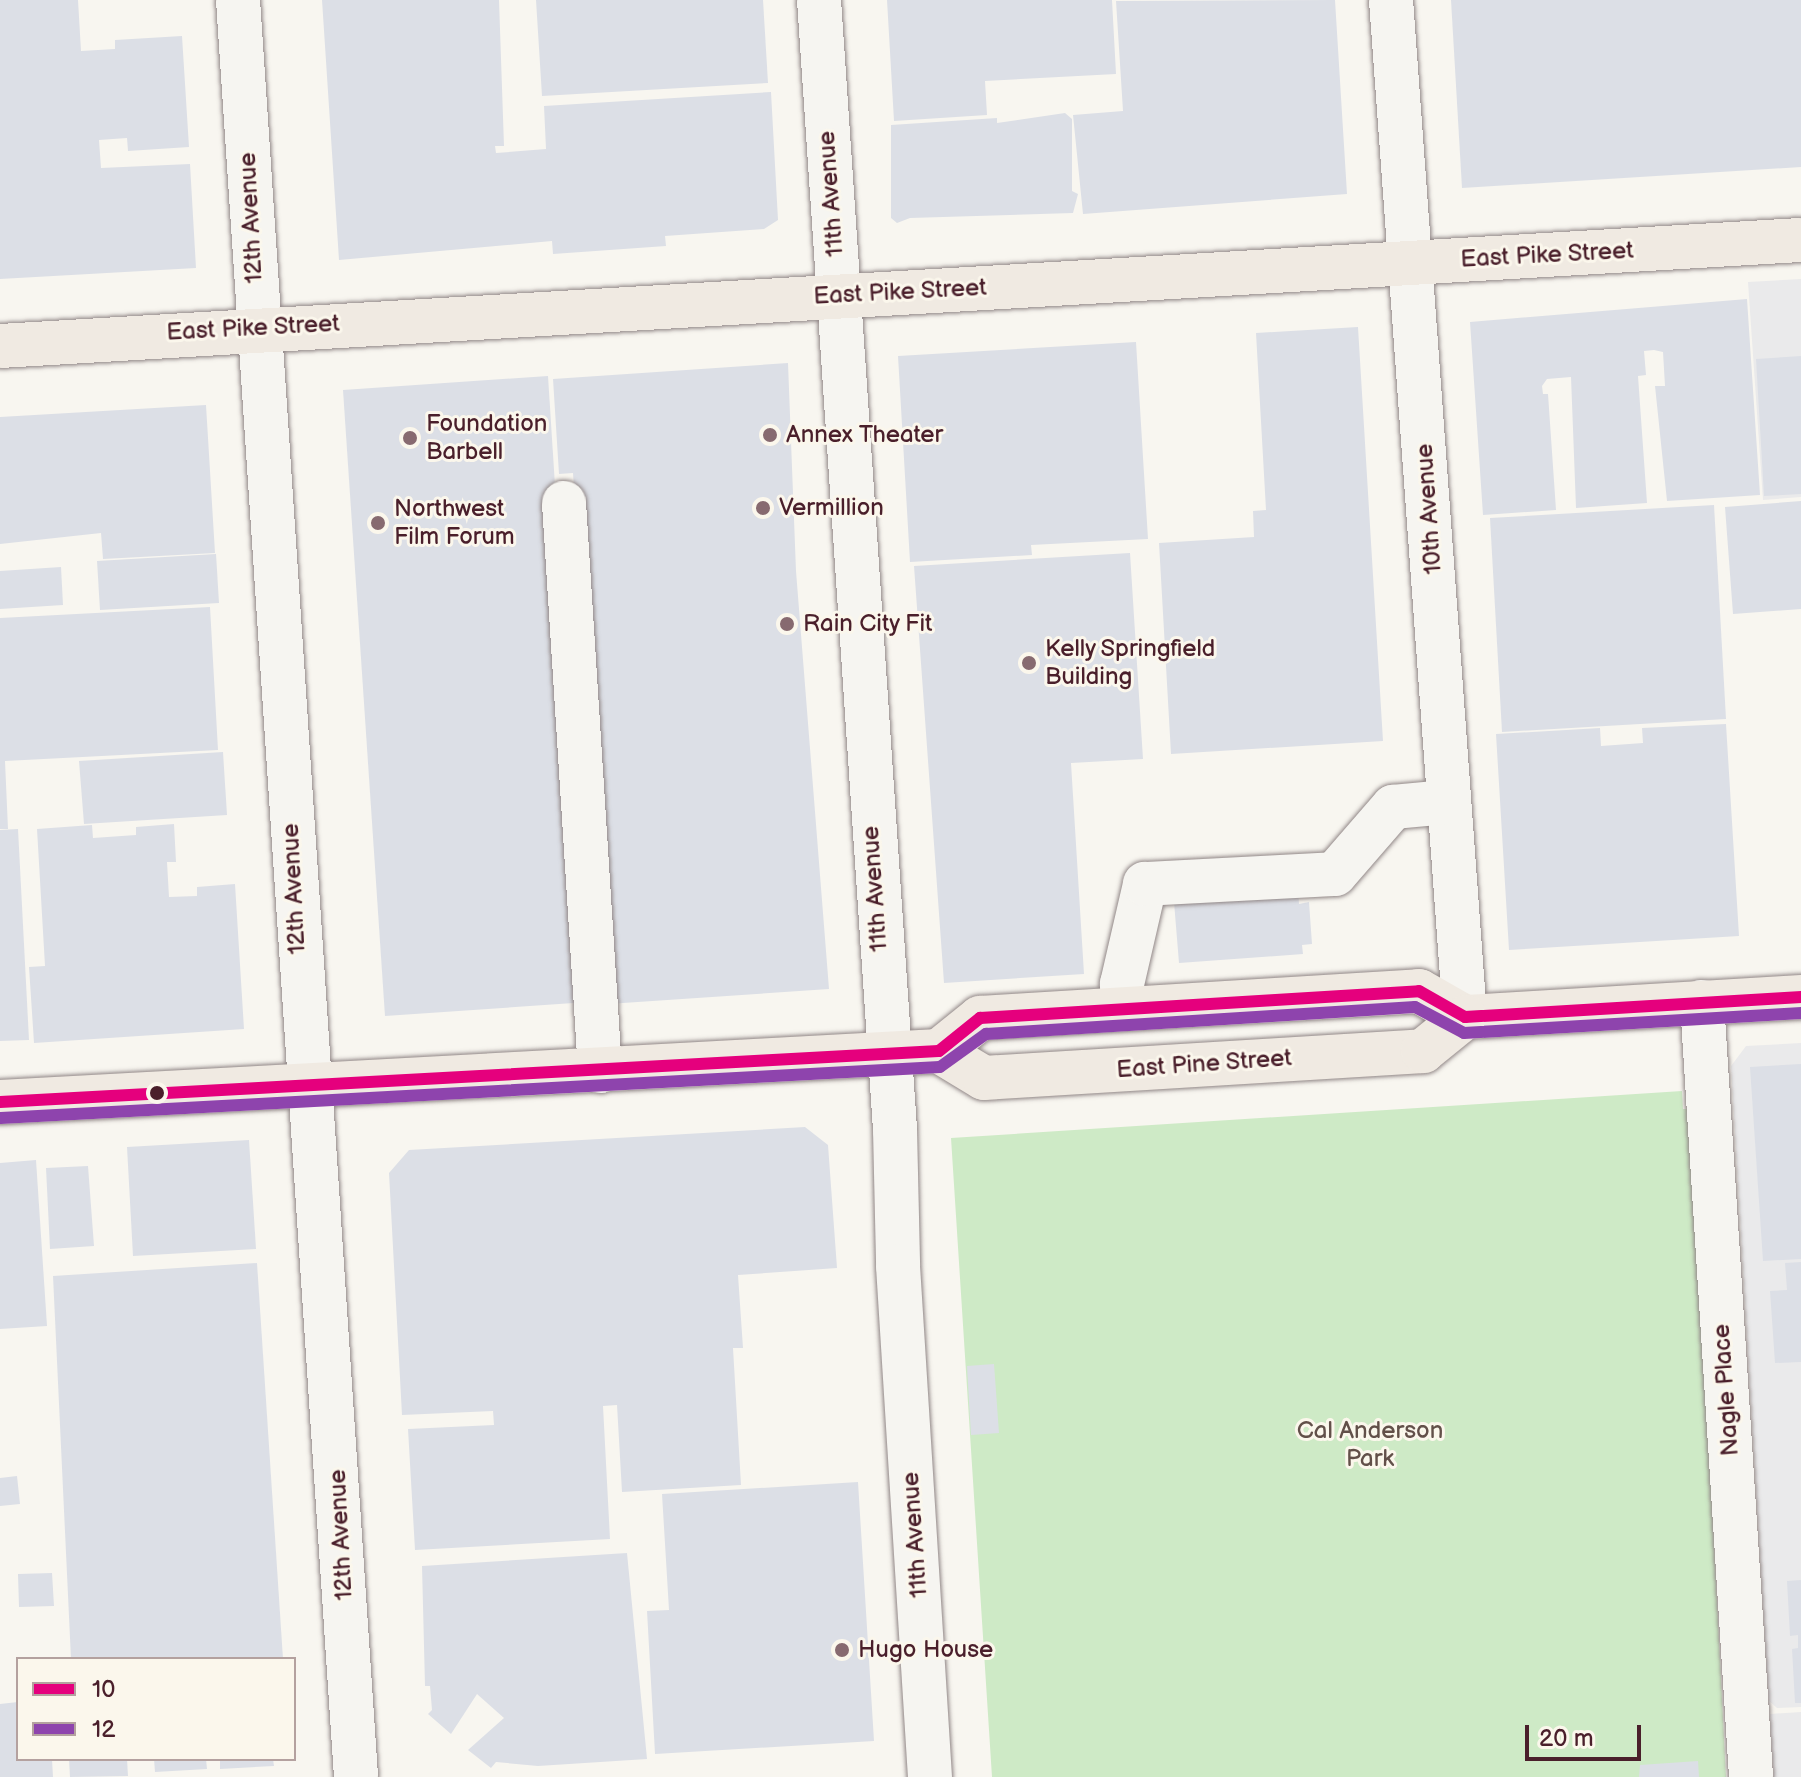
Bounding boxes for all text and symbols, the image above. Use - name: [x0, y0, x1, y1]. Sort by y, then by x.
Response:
- street label: 11th Avenue: [812, 130, 850, 258]
- street label: 12th Avenue: [233, 152, 269, 284]
- street label: East Pike Street: [1459, 236, 1635, 274]
- street label: East Pike Street: [812, 273, 988, 311]
- street label: East Pike Street: [165, 309, 341, 347]
- place label: Foundation Barbell: [426, 410, 547, 466]
- place label: Annex Theater: [786, 421, 944, 449]
- marker: Annex Theater: [761, 426, 779, 444]
- marker: Foundation Barbell: [401, 429, 419, 447]
- street label: 10th Avenue: [1410, 443, 1448, 575]
- place label: Vermillion: [779, 494, 884, 522]
- place label: Northwest Film Forum: [394, 495, 515, 551]
- marker: Vermillion: [754, 499, 772, 517]
- marker: Northwest Film Forum: [369, 514, 387, 532]
- place label: Rain City Fit: [803, 610, 934, 638]
- marker: Rain City Fit: [778, 615, 796, 633]
- place label: Kelly Springfield Building: [1045, 635, 1217, 691]
- marker: Kelly Springfield Building: [1020, 654, 1038, 672]
- street label: 12th Avenue: [276, 823, 312, 955]
- street label: 11th Avenue: [856, 825, 894, 953]
- street label: East Pine Street: [1115, 1043, 1293, 1085]
- unlabelled marker: [149, 1085, 165, 1101]
- street label: Nagle Place: [1707, 1323, 1745, 1457]
- park label: Cal Anderson Park: [1297, 1417, 1443, 1473]
- street label: 12th Avenue: [323, 1469, 359, 1601]
- street label: 11th Avenue: [896, 1471, 934, 1599]
- place label: Hugo House: [858, 1636, 993, 1664]
- marker: Hugo House: [833, 1641, 851, 1659]
- legend: [16, 1657, 296, 1761]
- text: 10: [92, 1675, 115, 1704]
- scale bar: [1529, 1709, 1645, 1759]
- text: 12: [92, 1715, 115, 1744]
- text: 20 m: [1539, 1724, 1594, 1753]

